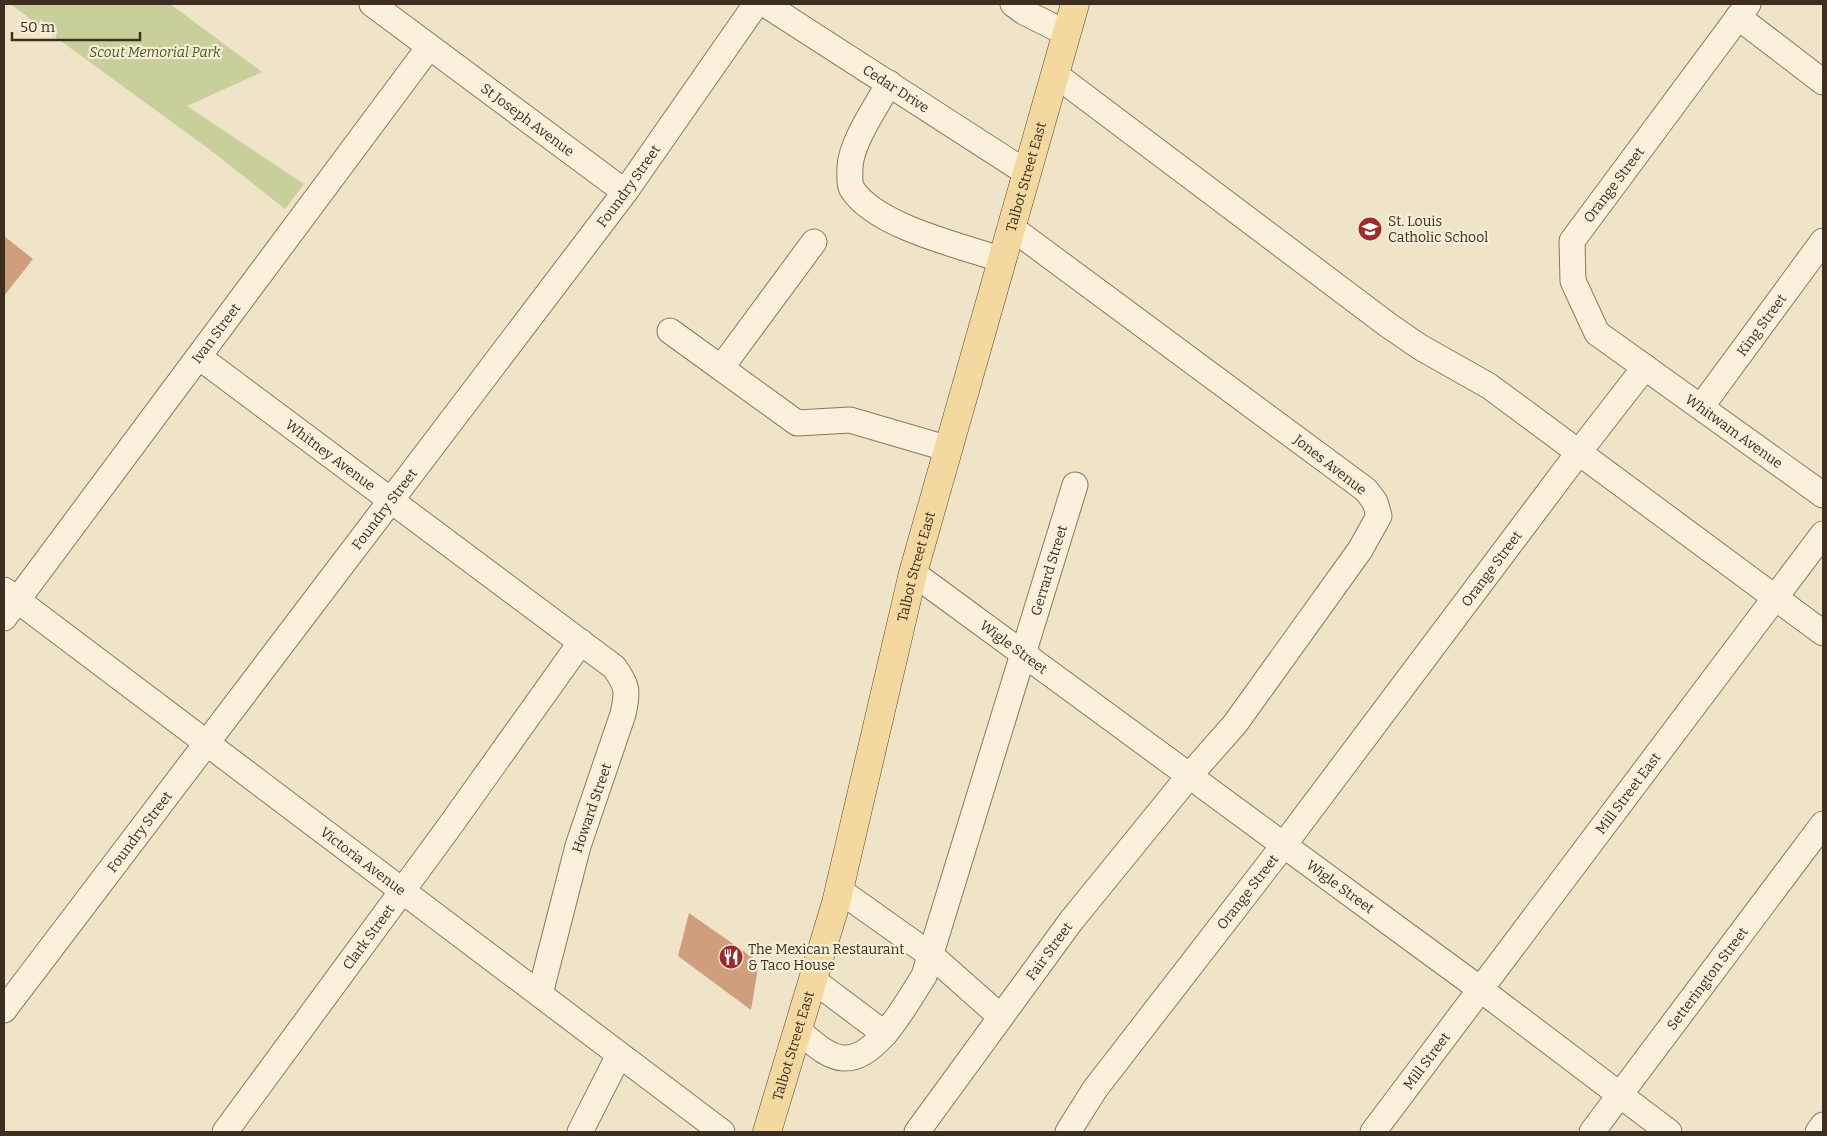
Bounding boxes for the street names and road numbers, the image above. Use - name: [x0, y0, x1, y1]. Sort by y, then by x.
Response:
- street label: Cedar Drive: [860, 61, 933, 116]
- street label: St Joseph Avenue: [478, 79, 578, 160]
- street label: Talbot Street East: [1002, 120, 1050, 234]
- street label: Foundry Street: [593, 141, 664, 230]
- street label: Orange Street: [1580, 144, 1648, 226]
- street label: King Street: [1733, 290, 1790, 359]
- street label: Ivan Street: [188, 300, 244, 367]
- street label: Whitwam Avenue: [1682, 390, 1786, 472]
- street label: Whitney Avenue: [282, 416, 379, 494]
- street label: Jones Avenue: [1289, 431, 1370, 499]
- street label: Foundry Street: [348, 465, 421, 553]
- street label: Talbot Street East: [893, 509, 939, 623]
- street label: Gerrard Street: [1027, 523, 1071, 618]
- street label: Orange Street: [1458, 527, 1525, 610]
- street label: Wigle Street: [977, 617, 1051, 677]
- street label: Mill Street East: [1592, 749, 1664, 837]
- street label: Howard Street: [569, 761, 615, 855]
- street label: Foundry Street: [103, 788, 176, 876]
- street label: Victoria Avenue: [317, 823, 409, 899]
- street label: Orange Street: [1213, 851, 1282, 933]
- street label: Wigle Street: [1303, 856, 1377, 917]
- street label: Clark Street: [339, 901, 398, 973]
- street label: Fair Street: [1022, 919, 1076, 984]
- street label: Setterington Street: [1663, 923, 1751, 1033]
- street label: Talbot Street East: [768, 989, 817, 1103]
- street label: Mill Street: [1400, 1029, 1454, 1093]

